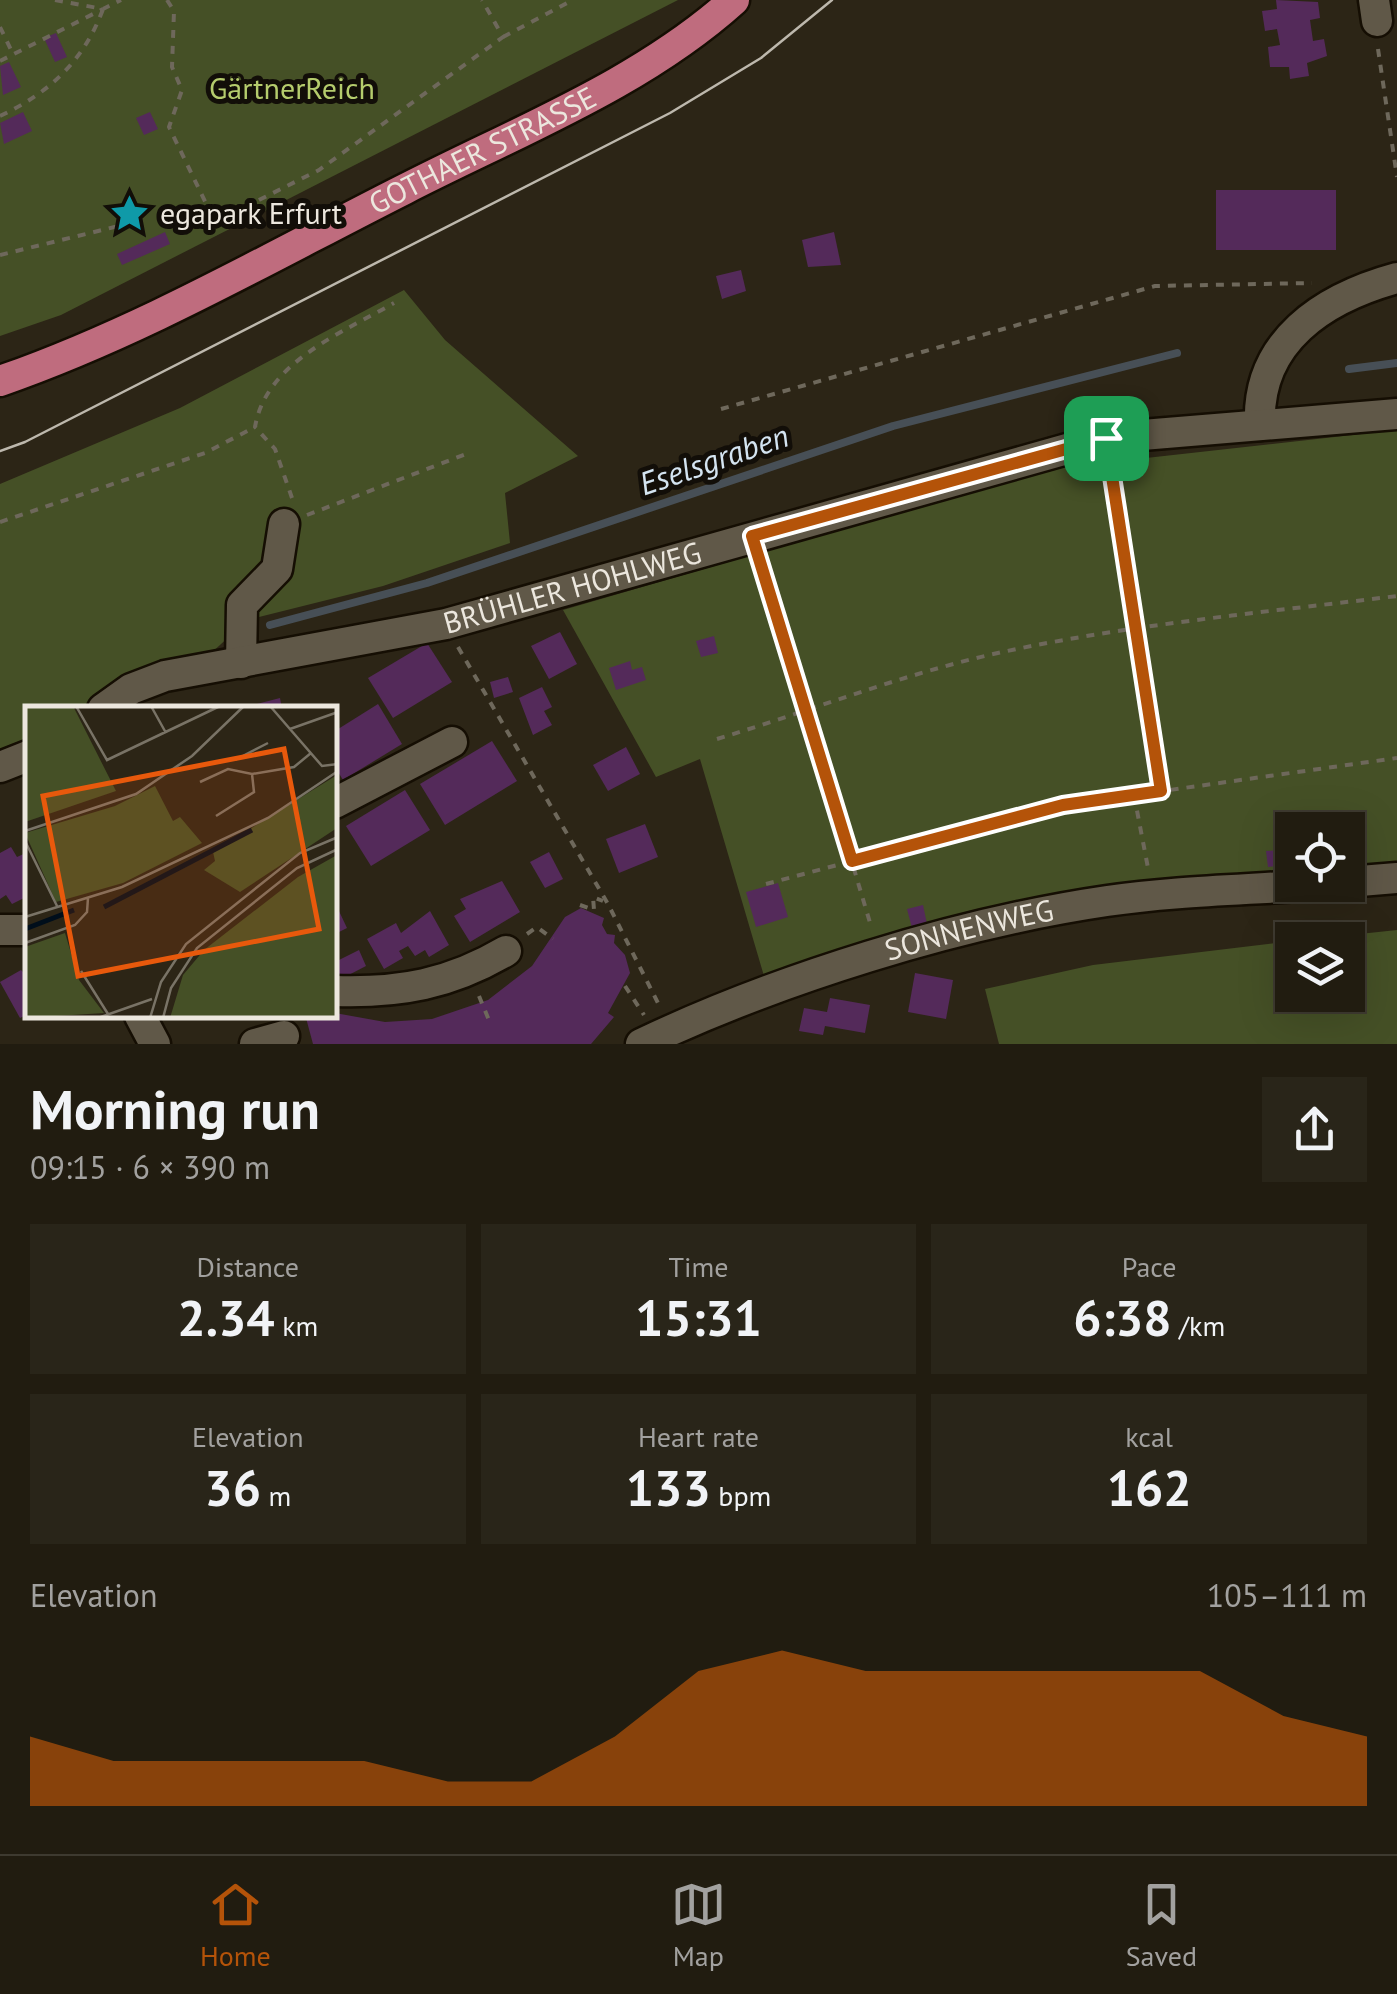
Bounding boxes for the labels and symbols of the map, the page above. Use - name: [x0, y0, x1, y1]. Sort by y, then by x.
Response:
- park label: GärtnerReich: [209, 68, 375, 107]
- street label: GOTHAER STRASSE: [362, 77, 602, 222]
- place icon: egapark Erfurt: [109, 193, 151, 235]
- place label: egapark Erfurt: [160, 193, 342, 232]
- pin: [1064, 396, 1149, 481]
- water label: Eselsgraben: [633, 414, 794, 504]
- street label: BRÜHLER HOHLWEG: [439, 532, 705, 642]
- inset map: [25, 706, 338, 1019]
- street label: SONNENWEG: [880, 889, 1057, 969]

